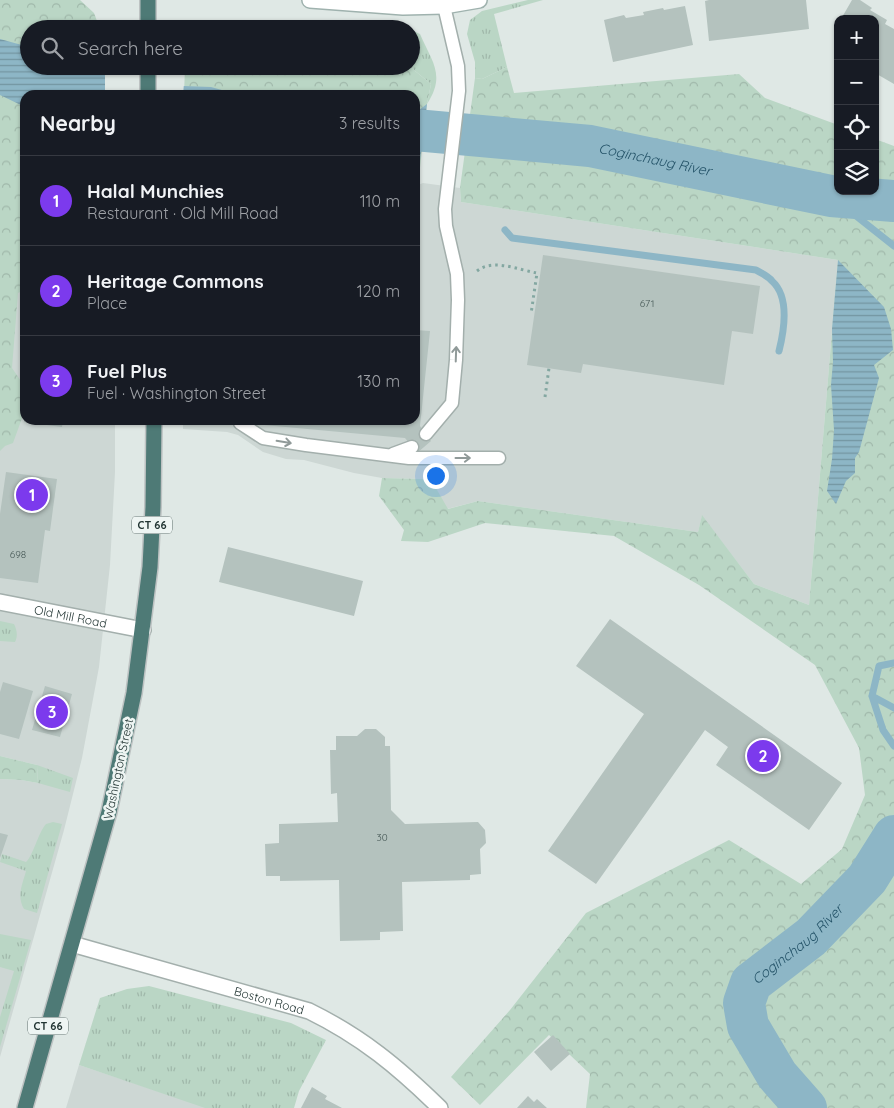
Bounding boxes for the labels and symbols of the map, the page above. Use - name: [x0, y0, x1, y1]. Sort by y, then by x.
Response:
- water label: Coginchaug River: [597, 139, 714, 180]
- house number: 671: [640, 297, 654, 310]
- one-way arrow: [452, 347, 461, 363]
- one-way arrow: [276, 437, 292, 447]
- one-way arrow: [454, 453, 471, 463]
- your location: [423, 463, 449, 489]
- pin: 1: [16, 476, 48, 514]
- road number: CT 66: [132, 516, 172, 534]
- house number: 698: [10, 548, 26, 561]
- street label: Old Mill Road: [33, 601, 108, 630]
- pin: 3: [36, 693, 68, 731]
- street label: Washington Street: [100, 717, 136, 821]
- pin: 2: [747, 737, 779, 775]
- house number: 30: [376, 831, 388, 844]
- water label: Coginchaug River: [748, 899, 848, 988]
- street label: Boston Road: [233, 983, 306, 1017]
- road number: CT 66: [28, 1018, 68, 1034]

